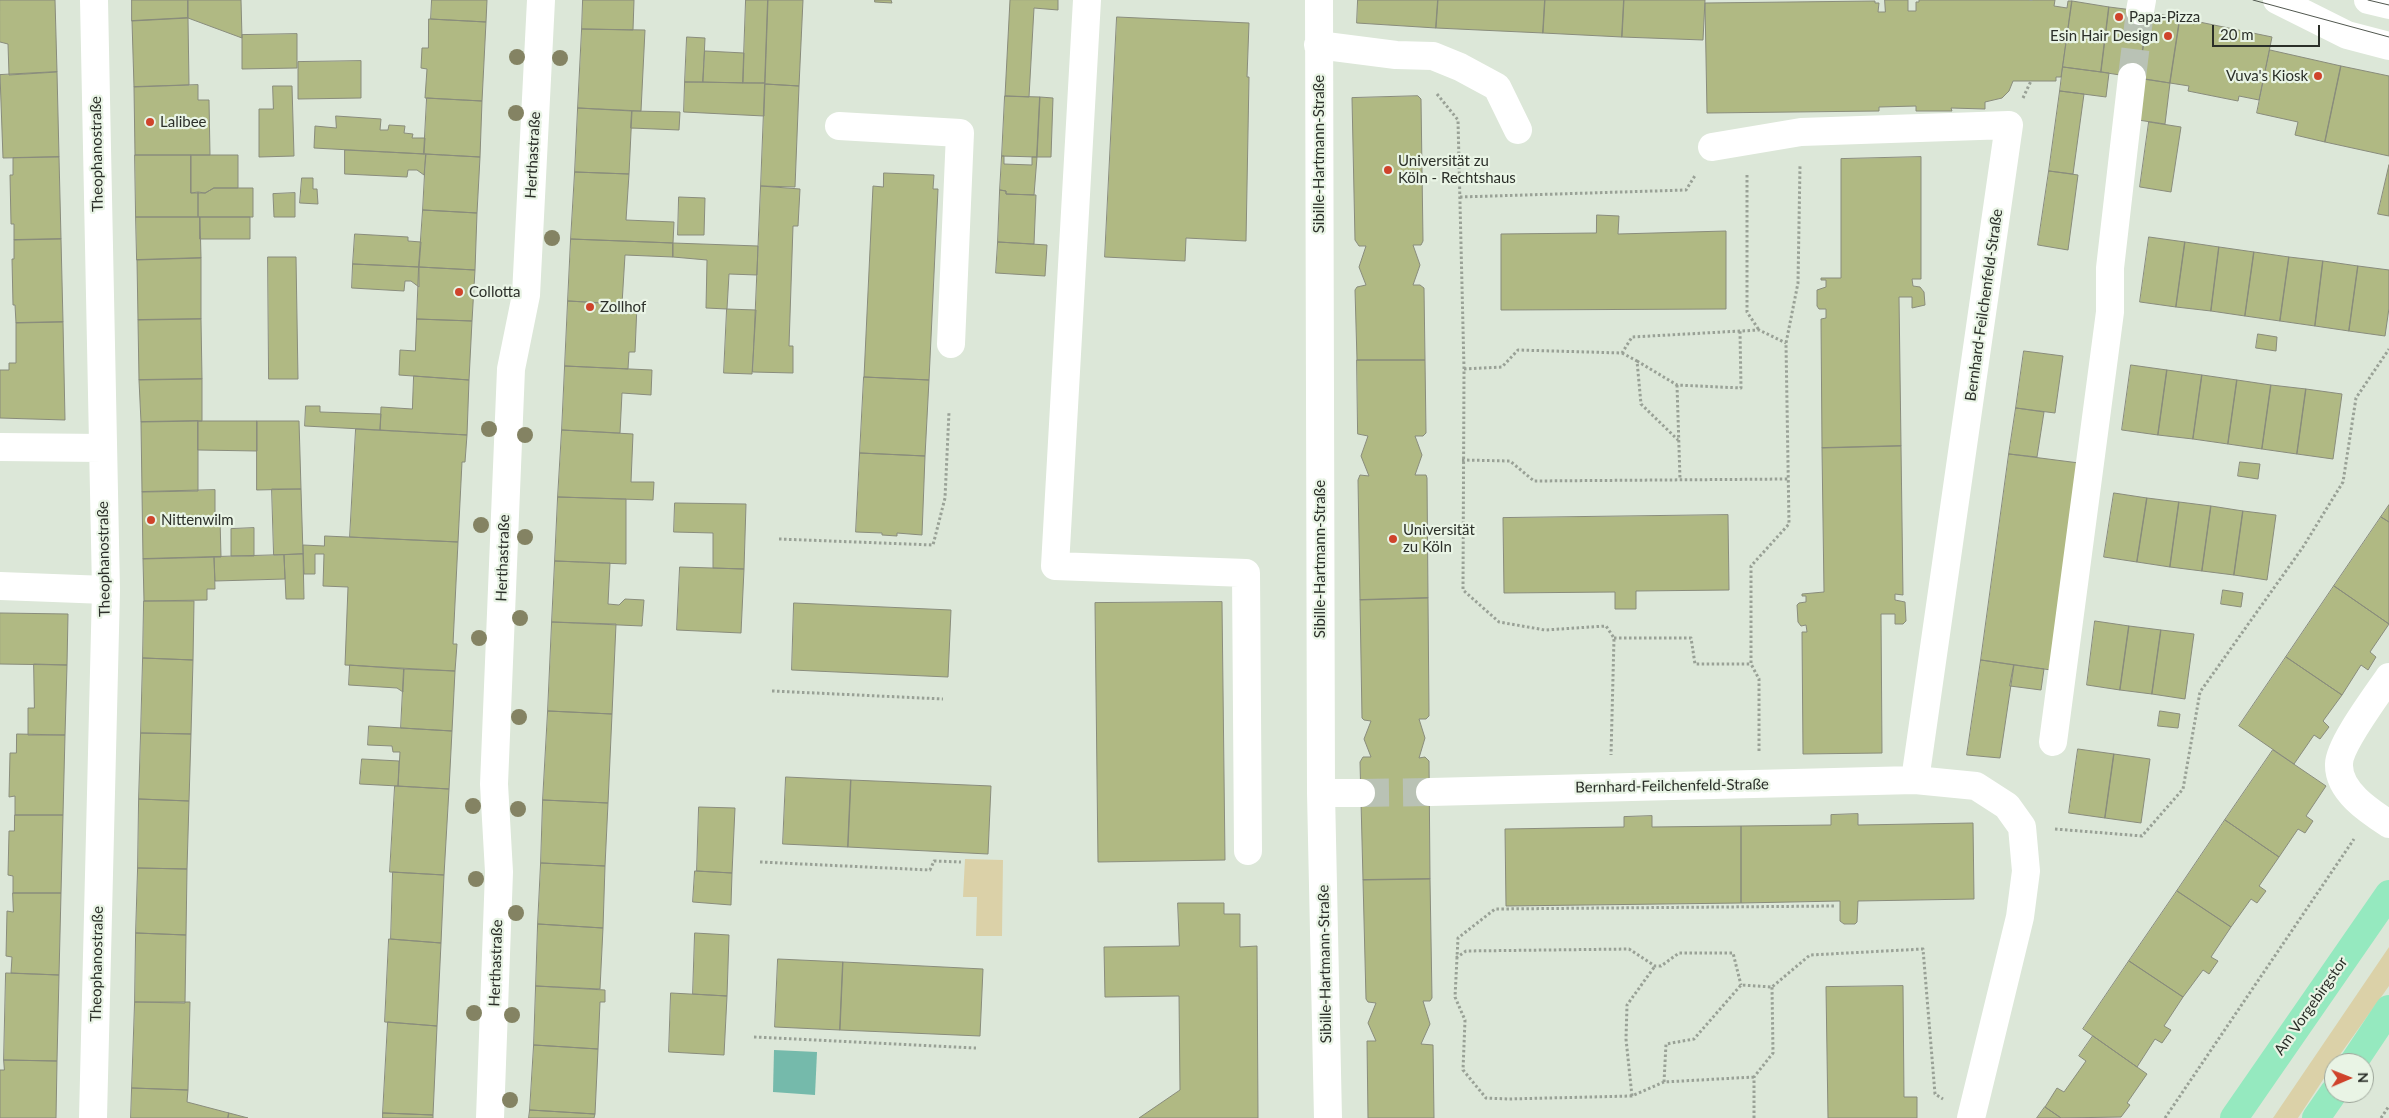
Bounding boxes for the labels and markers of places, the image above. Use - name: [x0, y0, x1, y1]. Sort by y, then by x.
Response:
- place label: Papa-Pizza: [2129, 8, 2200, 26]
- marker: Papa-Pizza: [2113, 11, 2125, 23]
- place label: Esin Hair Design: [2050, 27, 2158, 45]
- marker: Esin Hair Design: [2162, 30, 2174, 42]
- place label: Vuva's Kiosk: [2226, 67, 2308, 85]
- marker: Vuva's Kiosk: [2312, 70, 2324, 82]
- place label: Lalibee: [160, 113, 207, 131]
- marker: Lalibee: [144, 116, 156, 128]
- place label: Universität zu Köln - Rechtshaus: [1398, 152, 1516, 187]
- marker: Universität zu Köln - Rechtshaus: [1382, 164, 1394, 176]
- place label: Collotta: [469, 283, 521, 301]
- marker: Collotta: [453, 286, 465, 298]
- place label: Zollhof: [600, 298, 646, 316]
- marker: Zollhof: [584, 301, 596, 313]
- place label: Nittenwilm: [161, 511, 234, 529]
- marker: Nittenwilm: [145, 514, 157, 526]
- place label: Universität zu Köln: [1403, 521, 1475, 556]
- marker: Universität zu Köln: [1387, 533, 1399, 545]

